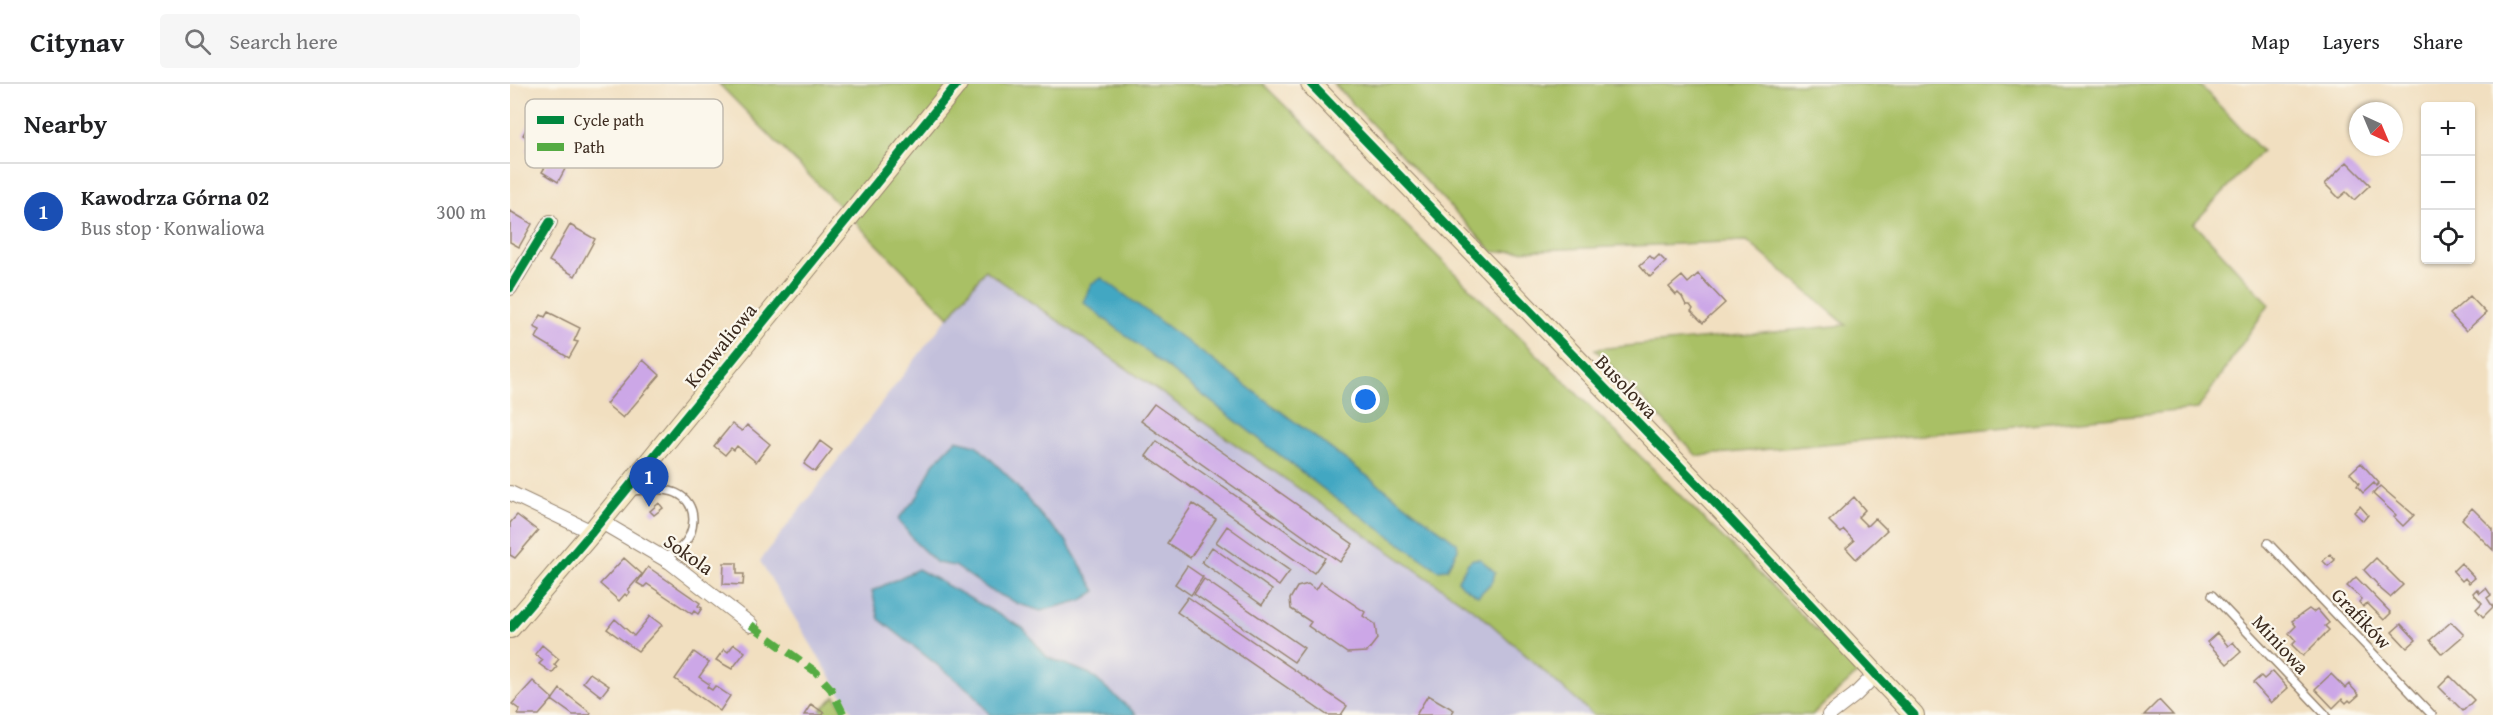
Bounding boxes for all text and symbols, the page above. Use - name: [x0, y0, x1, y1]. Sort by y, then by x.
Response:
- search box: [160, 14, 580, 68]
- text: Citynav: [30, 21, 124, 62]
- icon: search: [181, 25, 214, 58]
- text: Search here: [229, 25, 338, 57]
- text: Map: [2251, 26, 2290, 57]
- text: Layers: [2323, 26, 2380, 57]
- text: Share: [2413, 26, 2463, 57]
- legend: [525, 99, 723, 168]
- north arrow: [2349, 102, 2403, 156]
- map controls: [2421, 102, 2475, 264]
- button: +: [2421, 102, 2475, 156]
- text: Nearby: [24, 104, 107, 143]
- text: Cycle path: [574, 108, 644, 132]
- text: Path: [574, 135, 605, 159]
- button: −: [2421, 156, 2475, 210]
- text: Kawodrza Górna 02: [81, 181, 270, 213]
- text: 1: [38, 197, 49, 226]
- text: 300 m: [436, 197, 486, 226]
- button: locate: [2421, 210, 2475, 264]
- text: Bus stop · Konwaliowa: [81, 213, 265, 242]
- street label: Konwaliowa: [677, 296, 763, 393]
- street label: Busolowa: [1589, 347, 1665, 425]
- your location: [1351, 385, 1380, 414]
- pin: 1: [630, 458, 668, 507]
- street label: Sokola: [658, 526, 720, 582]
- street label: Grafików: [2325, 581, 2399, 656]
- street label: Miniowa: [2246, 608, 2317, 681]

